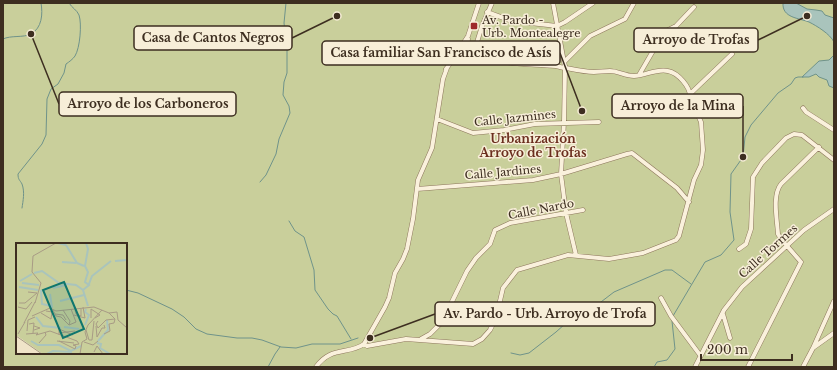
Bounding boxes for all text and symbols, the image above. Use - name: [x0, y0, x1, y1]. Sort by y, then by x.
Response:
- place label: Av. Pardo - Urb. Montealegre: [481, 13, 581, 40]
- marker: Av. Pardo - Urb. Montealegre: [469, 21, 479, 31]
- callout: Casa de Cantos Negros: [134, 26, 292, 50]
- callout: Arroyo de Trofas: [634, 28, 758, 52]
- text: Casa de Cantos Negros: [142, 30, 285, 45]
- text: Arroyo de Trofas: [641, 32, 750, 47]
- callout: Casa familiar San Francisco de Asís: [322, 41, 560, 65]
- text: Casa familiar San Francisco de Asís: [330, 45, 552, 60]
- callout: Arroyo de los Carboneros: [59, 92, 236, 116]
- callout: Arroyo de la Mina: [612, 94, 743, 118]
- text: Arroyo de los Carboneros: [66, 96, 229, 111]
- text: Arroyo de la Mina: [620, 98, 735, 113]
- street label: Calle Jazmines: [473, 107, 557, 129]
- district label: Urbanización Arroyo de Trofas: [478, 131, 587, 160]
- street label: Calle Jardines: [464, 162, 542, 182]
- street label: Calle Nardo: [507, 196, 575, 222]
- street label: Calle Tormes: [736, 221, 800, 281]
- inset map: [16, 243, 127, 354]
- callout: Av. Pardo - Urb. Arroyo de Trofa: [435, 302, 655, 326]
- text: Av. Pardo - Urb. Arroyo de Trofa: [442, 306, 647, 321]
- scale bar: [701, 336, 792, 362]
- text: 200 m: [707, 342, 748, 357]

